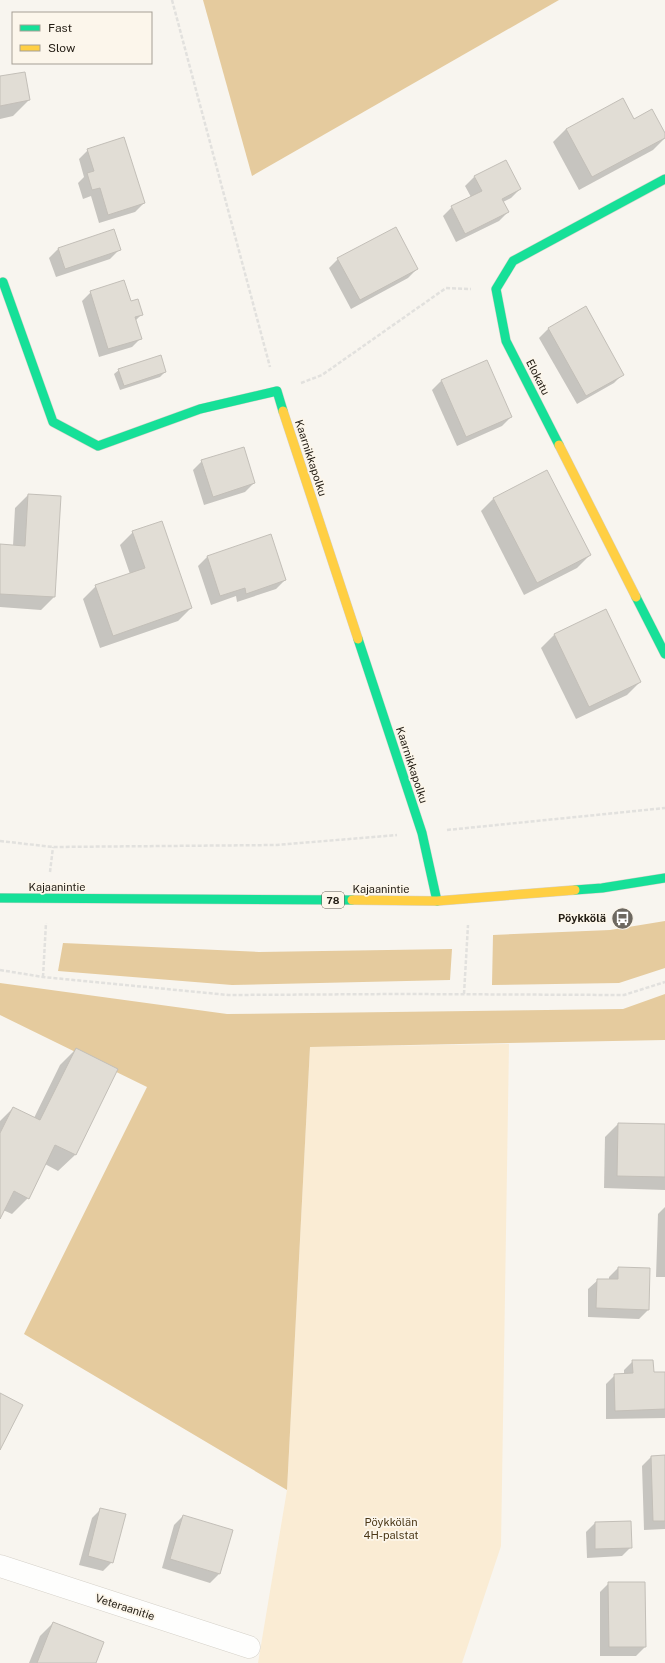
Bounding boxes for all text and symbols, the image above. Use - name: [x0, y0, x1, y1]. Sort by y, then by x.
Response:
- legend: [12, 12, 152, 64]
- text: Fast: [48, 21, 73, 35]
- text: Slow: [48, 41, 76, 55]
- street label: Elokatu: [524, 357, 552, 397]
- street label: Kaarnikkapolku: [293, 418, 329, 498]
- street label: Kaarnikkapolku: [394, 725, 430, 805]
- street label: Kajaanintie: [28, 881, 86, 893]
- street label: Kajaanintie: [352, 883, 410, 895]
- road number: 78: [322, 892, 344, 908]
- bus stop icon: Pöykkölä: [609, 905, 635, 931]
- place label: Pöykkölä: [558, 912, 606, 924]
- park label: Pöykkölän 4H-palstat: [363, 1516, 419, 1541]
- street label: Veteraanitie: [94, 1592, 156, 1622]

